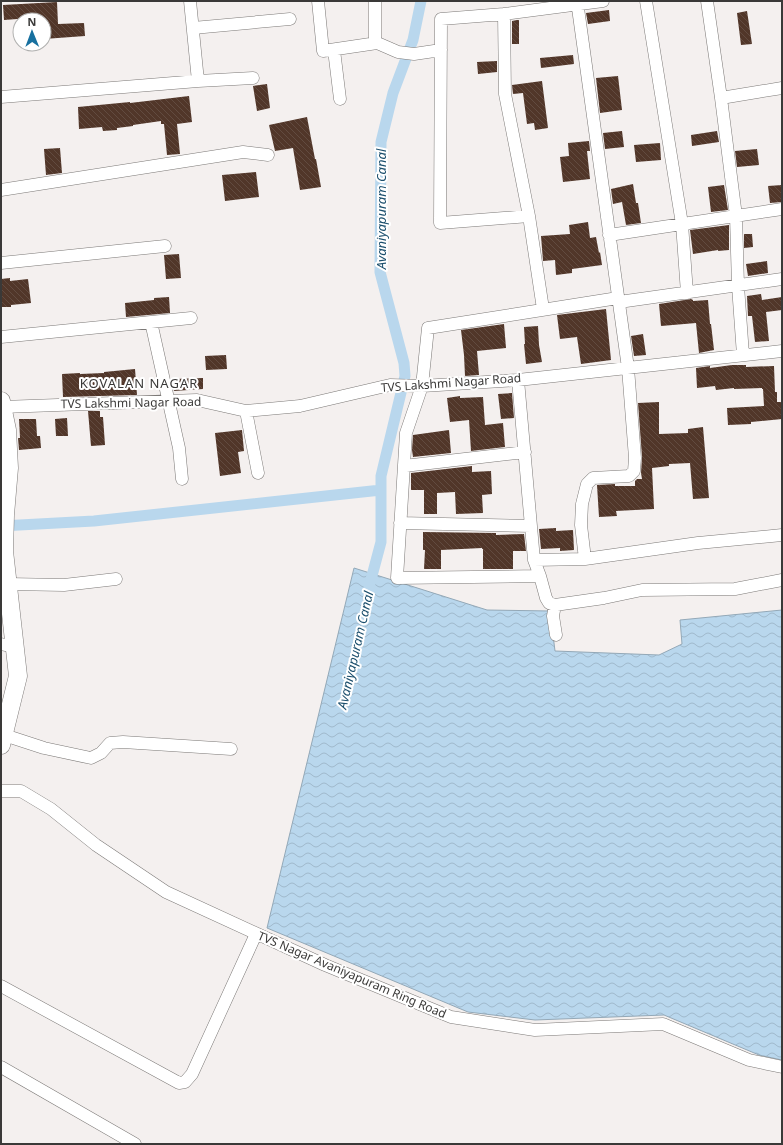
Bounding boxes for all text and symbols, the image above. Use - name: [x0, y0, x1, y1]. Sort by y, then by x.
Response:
- north arrow: [12, 12, 52, 52]
- text: N: [27, 14, 36, 29]
- water label: Avaniyapuram Canal: [372, 148, 390, 270]
- street label: TVS Lakshmi Nagar Road: [380, 369, 522, 396]
- district label: KOVALAN NAGAR: [80, 374, 198, 392]
- street label: TVS Lakshmi Nagar Road: [61, 393, 201, 412]
- water label: Avaniyapuram Canal: [332, 589, 377, 712]
- street label: TVS Nagar Avaniyapuram Ring Road: [255, 927, 449, 1022]

